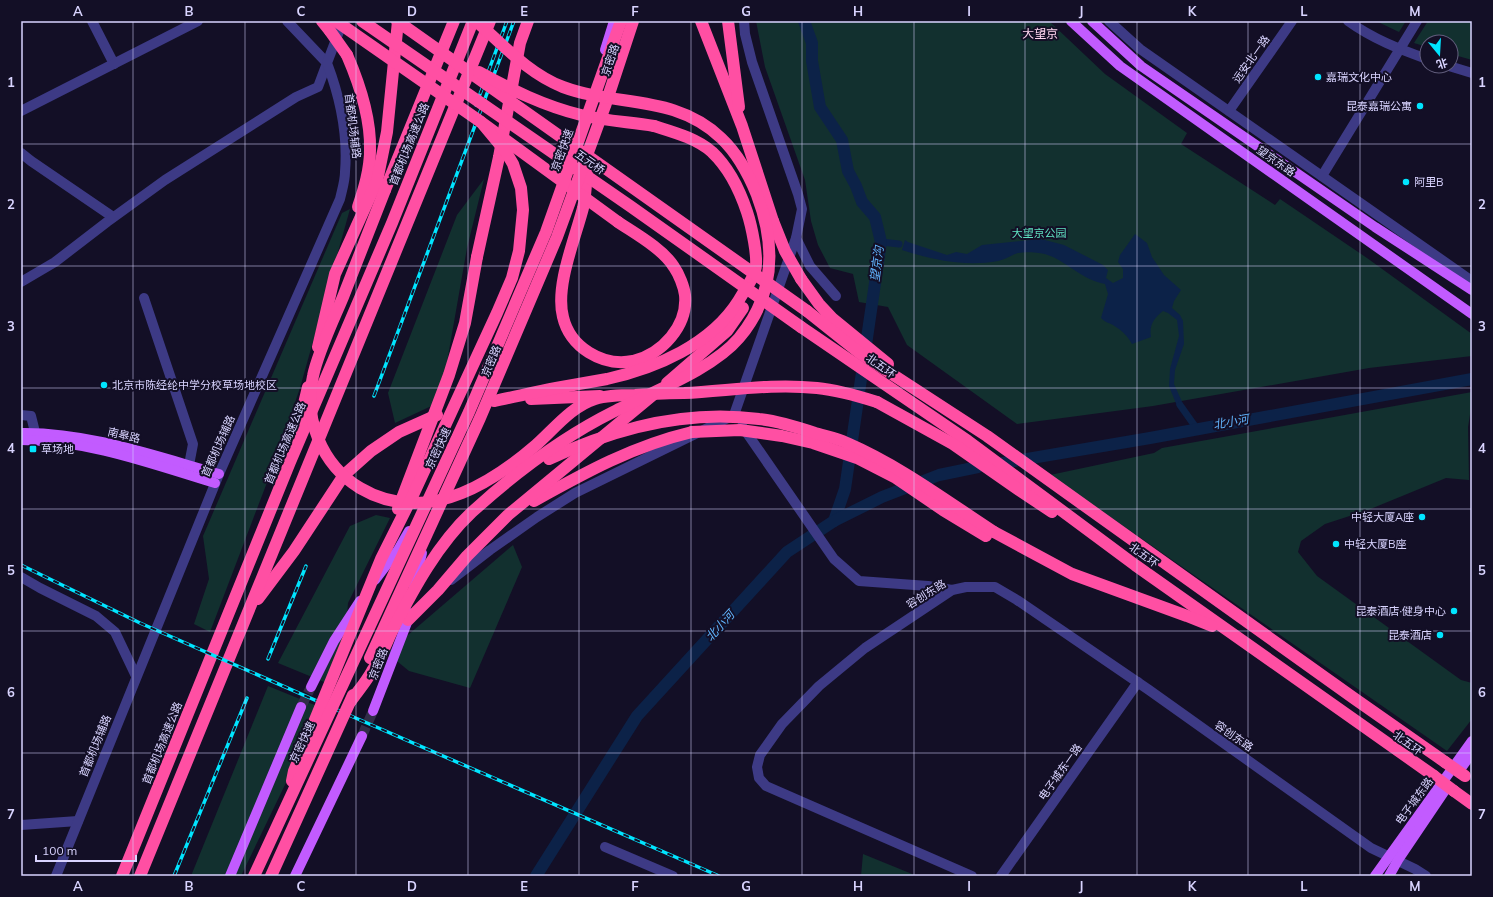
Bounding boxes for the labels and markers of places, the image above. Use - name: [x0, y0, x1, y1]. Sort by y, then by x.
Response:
- place label: 嘉瑞文化中心: [1326, 70, 1392, 84]
- marker: 嘉瑞文化中心: [1313, 72, 1323, 82]
- place label: 昆泰嘉瑞公寓: [1346, 99, 1412, 113]
- marker: 昆泰嘉瑞公寓: [1415, 101, 1425, 111]
- place label: 阿里B: [1414, 175, 1443, 189]
- marker: 阿里B: [1401, 177, 1411, 187]
- place label: 北京市陈经纶中学分校草场地校区: [112, 378, 277, 392]
- marker: 北京市陈经纶中学分校草场地校区: [99, 380, 109, 390]
- place label: 草场地: [41, 442, 74, 456]
- marker: 草场地: [28, 444, 38, 454]
- place label: 中轻大厦A座: [1351, 510, 1414, 524]
- marker: 中轻大厦A座: [1417, 512, 1427, 522]
- place label: 中轻大厦B座: [1344, 537, 1406, 551]
- marker: 中轻大厦B座: [1331, 539, 1341, 549]
- place label: 昆泰酒店·健身中心: [1355, 604, 1446, 618]
- marker: 昆泰酒店·健身中心: [1449, 606, 1459, 616]
- place label: 昆泰酒店: [1388, 628, 1432, 642]
- marker: 昆泰酒店: [1435, 630, 1445, 640]

